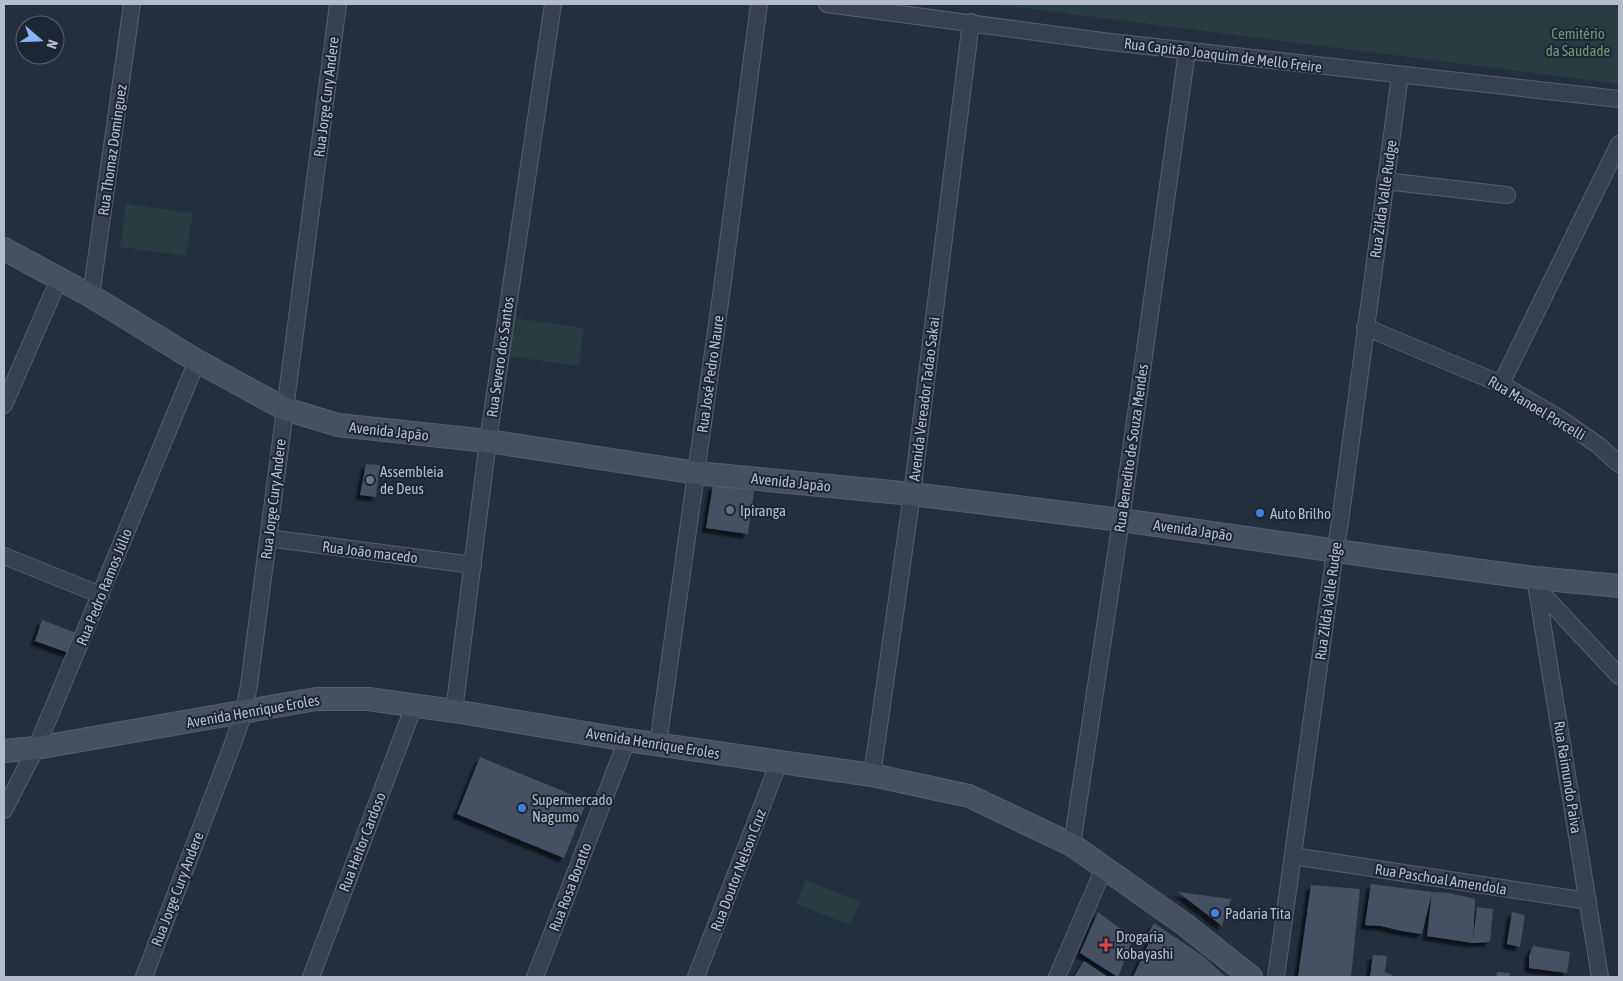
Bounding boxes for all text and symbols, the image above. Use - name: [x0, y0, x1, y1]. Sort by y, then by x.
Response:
- north arrow: [15, 15, 65, 65]
- park label: Cemitério da Saudade: [1546, 25, 1611, 59]
- street label: Rua Capitão Joaquim de Mello Freire: [1123, 34, 1323, 76]
- street label: Rua Jorge Cury Andere: [310, 36, 342, 158]
- text: N: [43, 38, 61, 51]
- street label: Rua Thomaz Dominguez: [94, 83, 130, 217]
- street label: Rua Zilda Valle Rudge: [1366, 139, 1400, 259]
- street label: Rua Severo dos Santos: [483, 296, 517, 418]
- street label: Rua José Pedro Naure: [693, 314, 727, 434]
- street label: Avenida Vereador Tadao Sakai: [905, 316, 943, 482]
- street label: Rua Benedito de Souza Mendes: [1111, 363, 1151, 533]
- street label: Rua Manoel Porcelli: [1485, 372, 1589, 444]
- street label: Avenida Japão: [348, 418, 430, 444]
- street label: Rua Jorge Cury Andere: [257, 438, 289, 560]
- place label: Assembleia de Deus: [380, 463, 444, 497]
- street label: Avenida Japão: [750, 469, 832, 495]
- marker: Assembleia de Deus: [364, 474, 376, 486]
- place label: Ipiranga: [740, 502, 786, 519]
- marker: Ipiranga: [724, 504, 736, 516]
- place label: Auto Brilho: [1270, 505, 1331, 522]
- marker: Auto Brilho: [1254, 507, 1266, 519]
- street label: Avenida Japão: [1152, 516, 1234, 544]
- street label: Rua Pedro Ramos Júlio: [73, 526, 135, 648]
- street label: Rua João macedo: [321, 538, 419, 566]
- street label: Rua Zilda Valle Rudge: [1311, 541, 1345, 661]
- street label: Avenida Henrique Eroles: [185, 691, 321, 731]
- street label: Rua Raimundo Paiva: [1551, 720, 1585, 835]
- street label: Avenida Henrique Eroles: [585, 724, 721, 762]
- street label: Rua Heitor Cardoso: [335, 790, 389, 894]
- place label: Supermercado Nagumo: [532, 791, 613, 825]
- marker: Supermercado Nagumo: [516, 802, 528, 814]
- street label: Rua Doutor Nelson Cruz: [707, 806, 769, 933]
- street label: Rua Jorge Cury Andere: [147, 829, 207, 949]
- street label: Rua Rosa Boratto: [545, 840, 595, 934]
- street label: Rua Paschoal Amendola: [1374, 860, 1508, 898]
- place label: Padaria Tita: [1225, 905, 1291, 922]
- marker: Padaria Tita: [1209, 907, 1221, 919]
- place label: Drogaria Kobayashi: [1116, 928, 1173, 962]
- marker: Drogaria Kobayashi: [1100, 939, 1112, 951]

